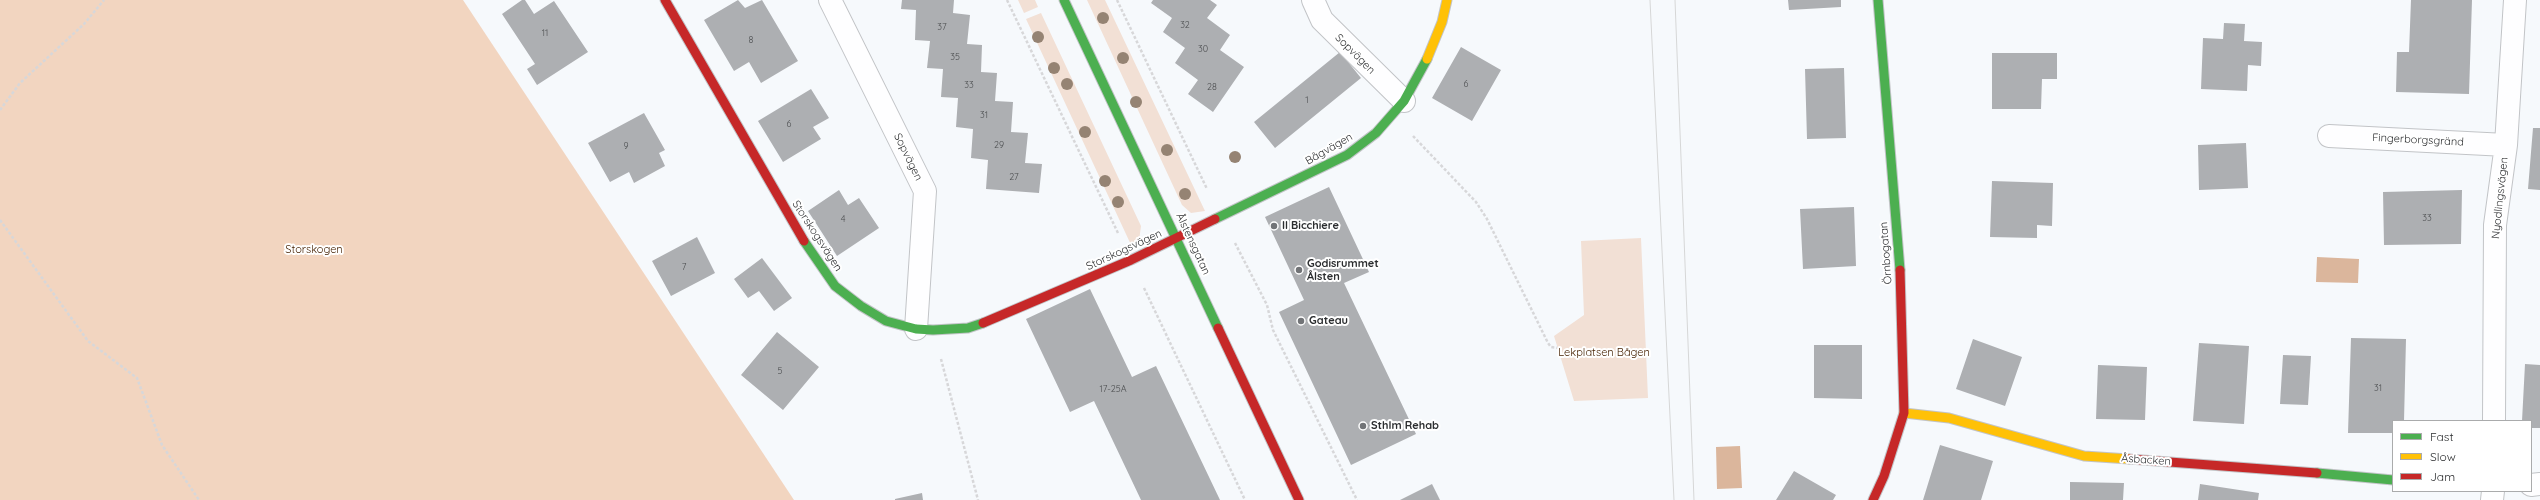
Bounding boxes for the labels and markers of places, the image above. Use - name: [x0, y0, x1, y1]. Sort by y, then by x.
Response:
- place label: Il Bicchiere: [1282, 219, 1339, 233]
- marker: Il Bicchiere: [1269, 221, 1279, 231]
- place label: Godisrummet Ålsten: [1307, 257, 1379, 283]
- marker: Godisrummet Ålsten: [1294, 265, 1304, 275]
- place label: Gateau: [1309, 314, 1348, 328]
- marker: Gateau: [1296, 316, 1306, 326]
- place label: Sthlm Rehab: [1371, 419, 1439, 433]
- marker: Sthlm Rehab: [1358, 421, 1368, 431]

